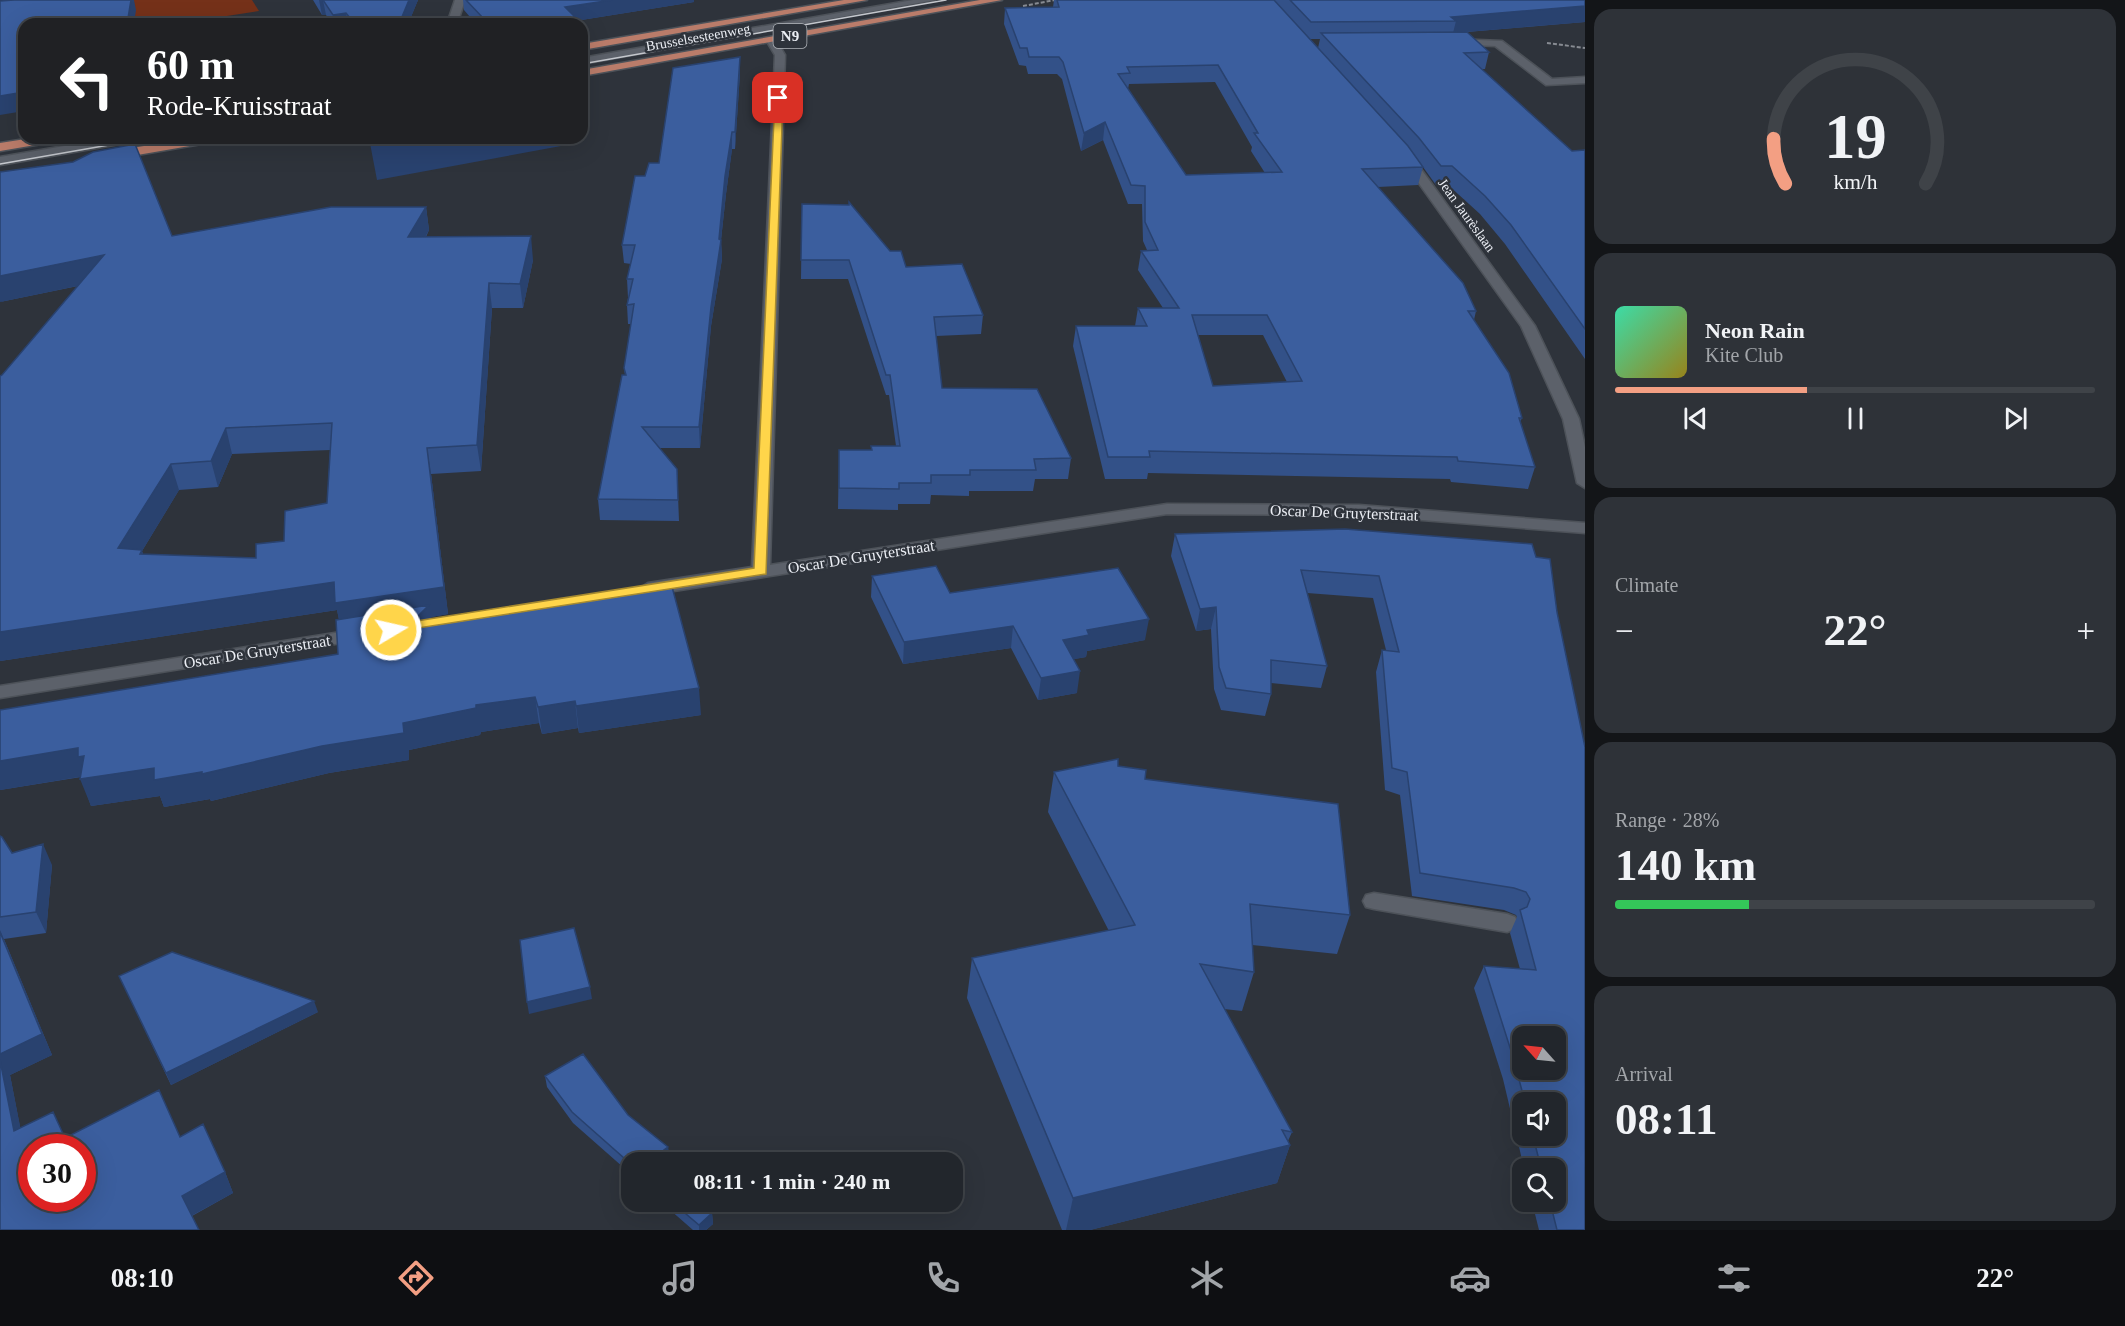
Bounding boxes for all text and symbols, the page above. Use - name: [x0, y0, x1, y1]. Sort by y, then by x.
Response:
- street label: Brusselsesteenweg: [645, 21, 751, 54]
- road number: N9: [774, 24, 806, 48]
- icon: left: [48, 42, 126, 120]
- text: 60 m: [147, 42, 235, 88]
- pin: [752, 72, 803, 123]
- icon: arrive: [761, 81, 794, 114]
- text: Rode-Kruisstraat: [147, 91, 331, 121]
- text: 19: [1824, 102, 1886, 171]
- text: km/h: [1833, 170, 1877, 194]
- street label: Jean Jaurèslaan: [1435, 176, 1498, 255]
- text: Neon Rain: [1705, 318, 1805, 343]
- text: Kite Club: [1705, 344, 1783, 366]
- icon: previous: [1679, 402, 1712, 435]
- icon: pause: [1839, 402, 1872, 435]
- icon: next: [1999, 402, 2032, 435]
- street label: Oscar De Gruyterstraat: [1270, 501, 1419, 525]
- street label: Oscar De Gruyterstraat: [786, 536, 936, 577]
- text: Climate: [1615, 574, 1678, 596]
- position arrow: [359, 598, 423, 662]
- text: 22°: [1824, 605, 1887, 655]
- text: −: [1615, 613, 1634, 649]
- text: +: [2076, 613, 2095, 649]
- street label: Oscar De Gruyterstraat: [182, 631, 332, 672]
- text: Range · 28%: [1615, 809, 1719, 831]
- text: 140 km: [1615, 840, 1756, 890]
- north arrow: [1512, 1026, 1566, 1080]
- map controls: [1512, 1026, 1566, 1212]
- text: Arrival: [1615, 1063, 1673, 1085]
- button: sound: [1512, 1092, 1566, 1146]
- text: 08:11: [1615, 1094, 1718, 1144]
- speed limit sign: 30: [18, 1134, 96, 1212]
- button: search: [1512, 1158, 1566, 1212]
- text: 08:11 · 1 min · 240 m: [694, 1169, 890, 1194]
- icon: directions: [395, 1257, 437, 1299]
- icon: music: [659, 1257, 701, 1299]
- icon: phone: [922, 1257, 964, 1299]
- icon: climate: [1186, 1257, 1228, 1299]
- icon: car: [1449, 1257, 1491, 1299]
- icon: filters: [1713, 1257, 1755, 1299]
- text: 08:10: [111, 1263, 174, 1293]
- text: 22°: [1976, 1263, 2014, 1293]

